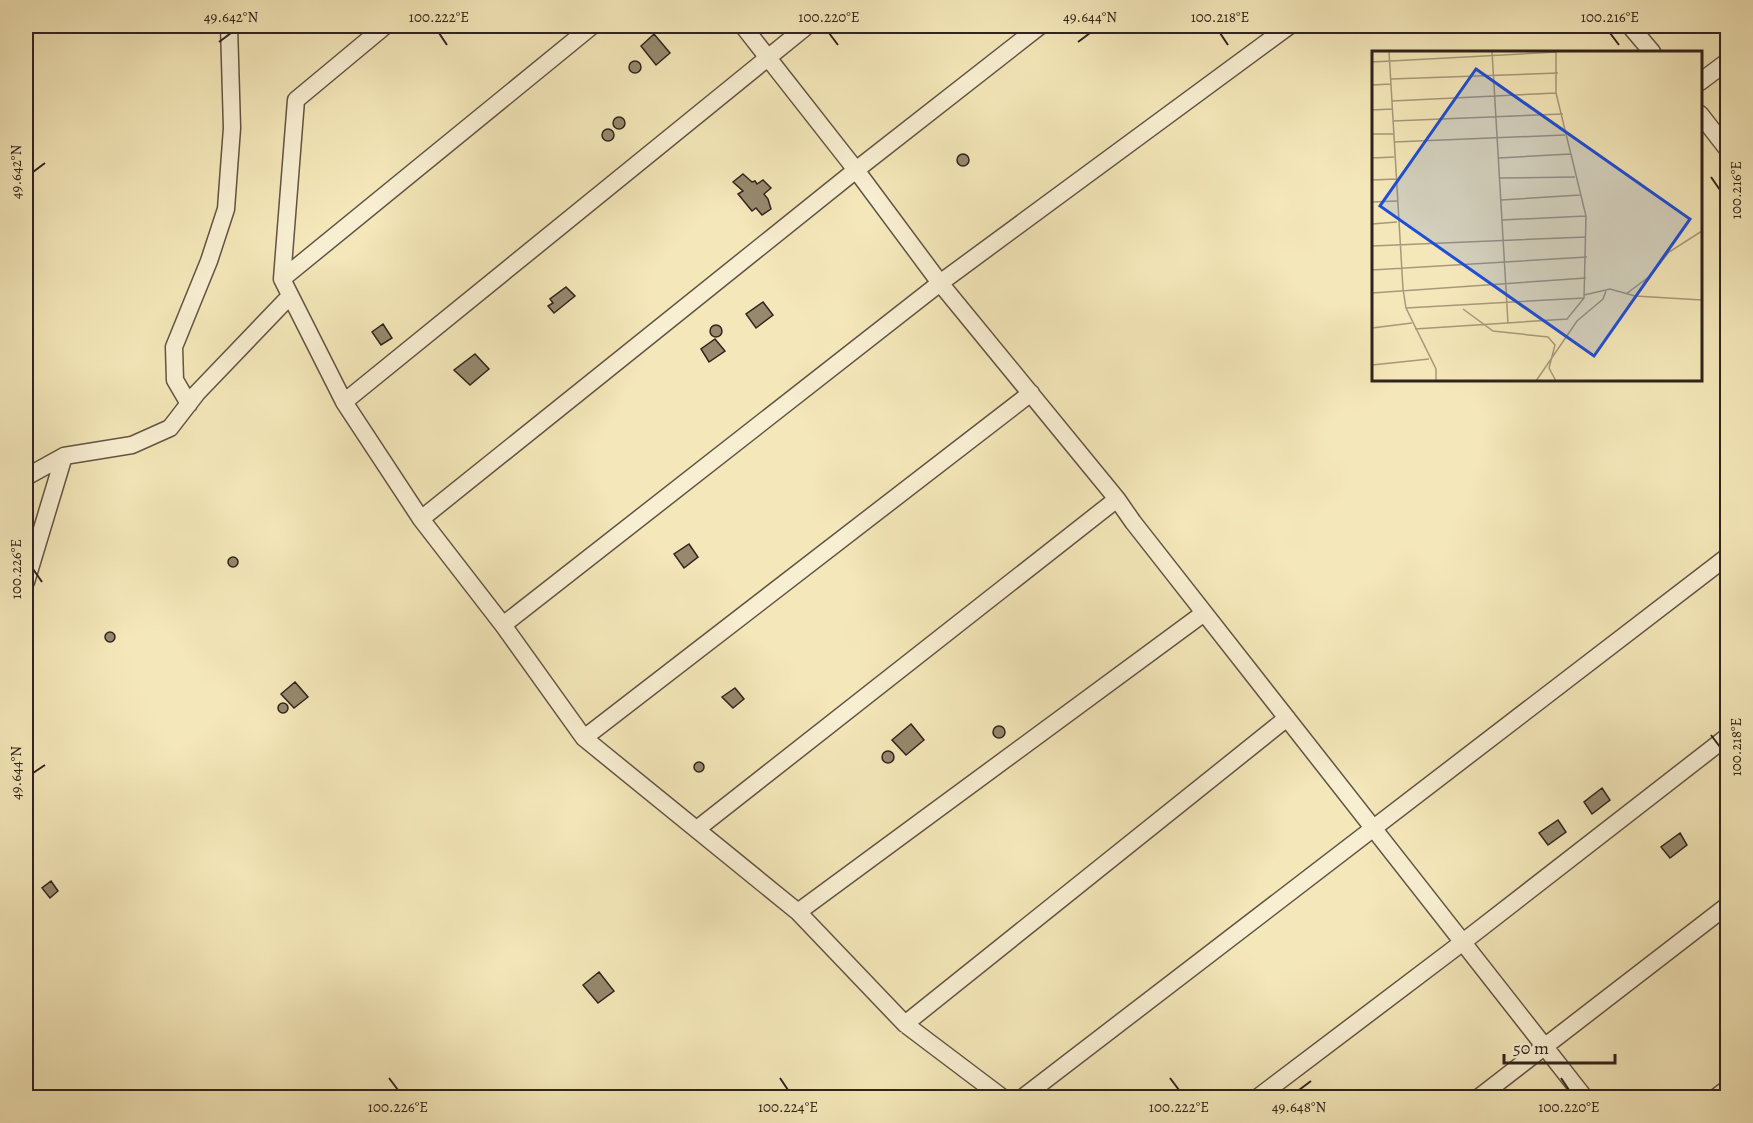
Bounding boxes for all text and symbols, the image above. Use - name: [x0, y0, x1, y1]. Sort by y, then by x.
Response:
- text: 49.642°N: [204, 7, 258, 27]
- text: 100.222°E: [409, 7, 469, 27]
- text: 100.220°E: [798, 7, 860, 27]
- text: 49.644°N: [1063, 7, 1117, 27]
- text: 100.218°E: [1191, 7, 1249, 27]
- text: 100.216°E: [1581, 7, 1639, 27]
- inset map: [1372, 51, 1702, 381]
- text: 49.642°N: [6, 145, 26, 199]
- text: 100.216°E: [1726, 161, 1746, 219]
- text: 100.226°E: [6, 539, 26, 599]
- text: 100.218°E: [1726, 718, 1746, 776]
- text: 49.644°N: [6, 746, 26, 800]
- scale bar: [1504, 1027, 1615, 1065]
- text: 50 m: [1513, 1036, 1549, 1060]
- text: 100.226°E: [368, 1097, 428, 1117]
- text: 100.224°E: [758, 1097, 818, 1117]
- text: 100.222°E: [1149, 1097, 1209, 1117]
- text: 49.648°N: [1272, 1097, 1326, 1117]
- text: 100.220°E: [1538, 1097, 1600, 1117]

